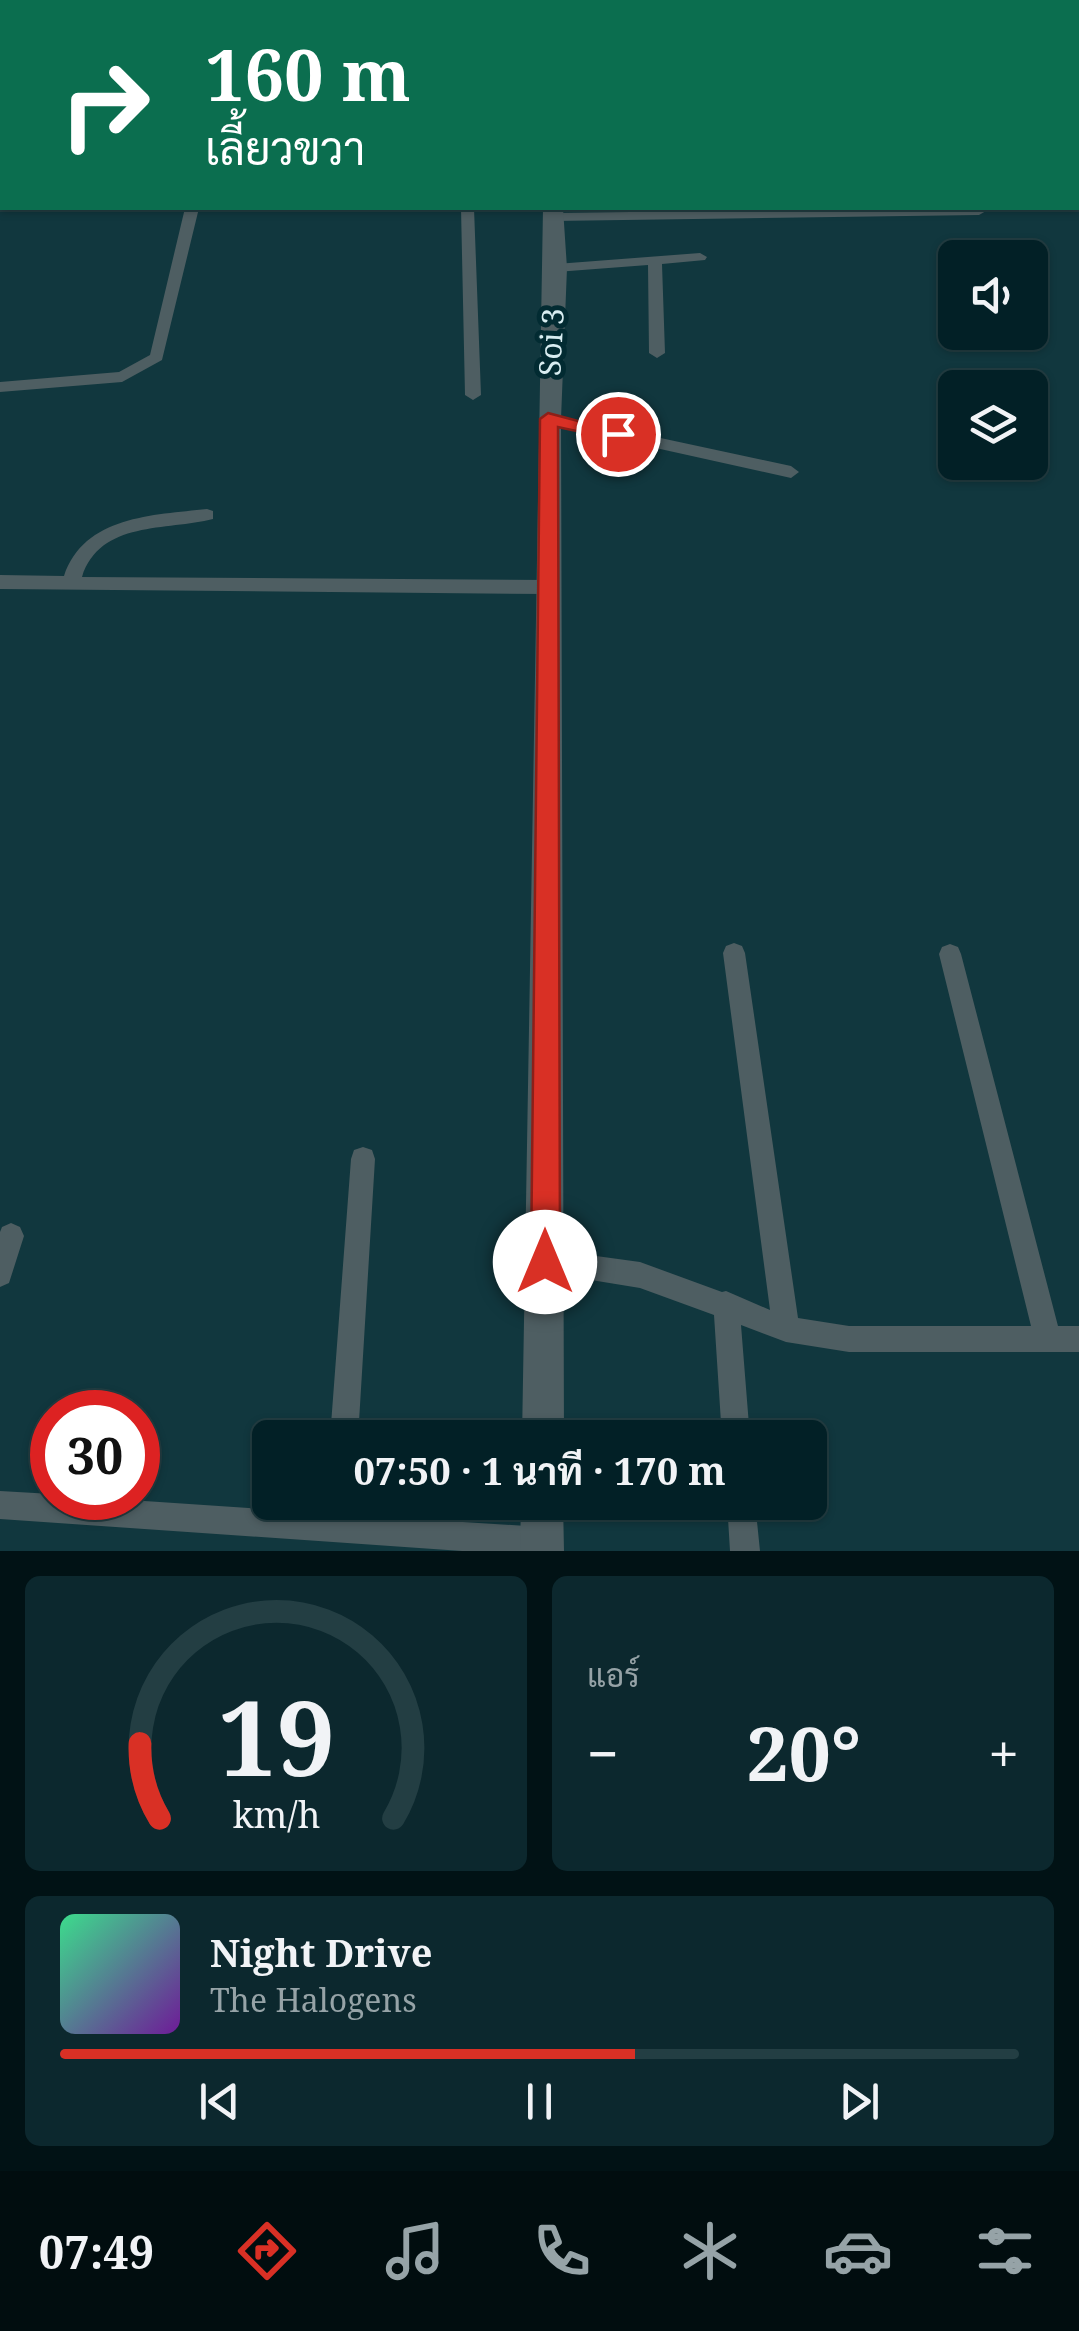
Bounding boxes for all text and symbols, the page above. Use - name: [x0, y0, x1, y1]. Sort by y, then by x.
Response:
- text: 160 m: [205, 26, 411, 122]
- icon: right: [40, 40, 170, 170]
- text: เลี้ยวขวา: [205, 117, 365, 178]
- map controls: [938, 240, 1048, 480]
- button: sound: [938, 240, 1048, 350]
- street label: Soi 3: [528, 307, 573, 377]
- button: layers: [938, 370, 1048, 480]
- pin: [576, 392, 661, 477]
- icon: arrive: [591, 407, 646, 462]
- position arrow: [493, 1210, 597, 1314]
- speed limit sign: 30: [30, 1390, 160, 1520]
- text: 07:50 · 1 นาที · 170 m: [353, 1444, 726, 1496]
- text: แอร์: [587, 1653, 640, 1696]
- text: 19: [217, 1665, 335, 1806]
- text: 20°: [746, 1701, 861, 1803]
- text: −: [587, 1715, 619, 1790]
- text: +: [988, 1715, 1019, 1790]
- text: km/h: [232, 1790, 320, 1838]
- text: Night Drive: [210, 1926, 432, 1978]
- text: The Halogens: [210, 1978, 417, 2021]
- icon: previous: [192, 2074, 247, 2129]
- icon: pause: [512, 2074, 567, 2129]
- icon: next: [832, 2074, 887, 2129]
- icon: directions: [232, 2216, 302, 2286]
- icon: music: [380, 2216, 450, 2286]
- icon: phone: [527, 2216, 597, 2286]
- icon: climate: [675, 2216, 745, 2286]
- icon: car: [823, 2216, 893, 2286]
- icon: filters: [970, 2216, 1040, 2286]
- text: 07:49: [39, 2221, 154, 2282]

